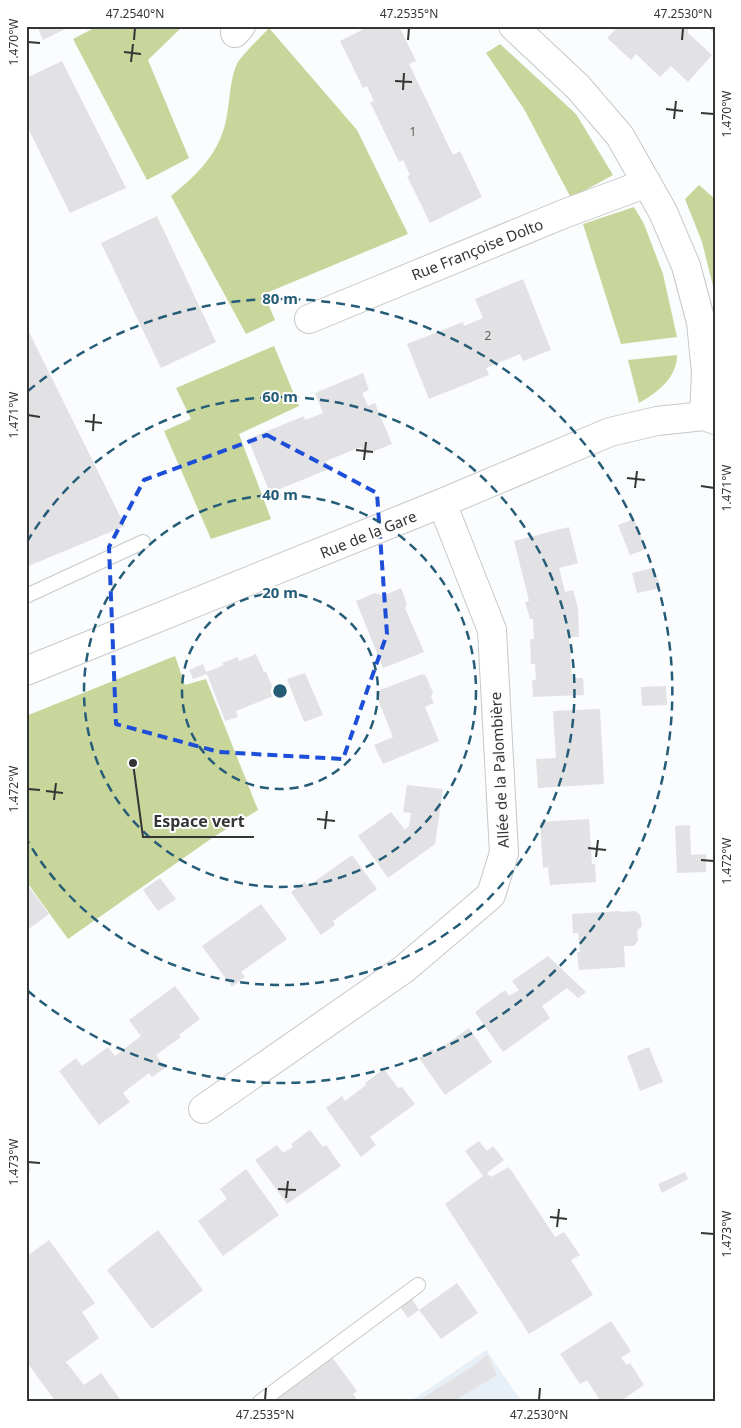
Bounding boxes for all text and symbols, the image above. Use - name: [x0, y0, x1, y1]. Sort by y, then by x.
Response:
- text: 47.2540°N: [106, 5, 164, 22]
- text: 47.2535°N: [380, 5, 438, 22]
- text: 47.2530°N: [654, 5, 712, 22]
- text: 1.470°W: [5, 19, 22, 65]
- text: 1.470°W: [718, 91, 735, 137]
- house number: 1: [410, 123, 416, 140]
- street label: Rue Françoise Dolto: [408, 213, 546, 285]
- text: 80 m: [262, 288, 298, 308]
- house number: 2: [485, 327, 492, 344]
- text: 60 m: [262, 386, 298, 406]
- text: 1.471°W: [5, 392, 22, 438]
- text: 1.471°W: [718, 465, 735, 511]
- text: 40 m: [262, 484, 298, 504]
- street label: Rue de la Gare: [317, 506, 419, 562]
- text: 20 m: [262, 582, 298, 602]
- centre of rings: [271, 682, 289, 700]
- street label: Allée de la Palombière: [485, 691, 513, 849]
- text: 1.472°W: [5, 766, 22, 812]
- callout: Espace vert: [143, 806, 254, 837]
- text: Espace vert: [153, 810, 245, 832]
- text: 1.472°W: [718, 838, 735, 884]
- text: 1.473°W: [5, 1139, 22, 1185]
- text: 1.473°W: [718, 1211, 735, 1257]
- text: 47.2535°N: [236, 1406, 294, 1423]
- text: 47.2530°N: [510, 1406, 568, 1423]

